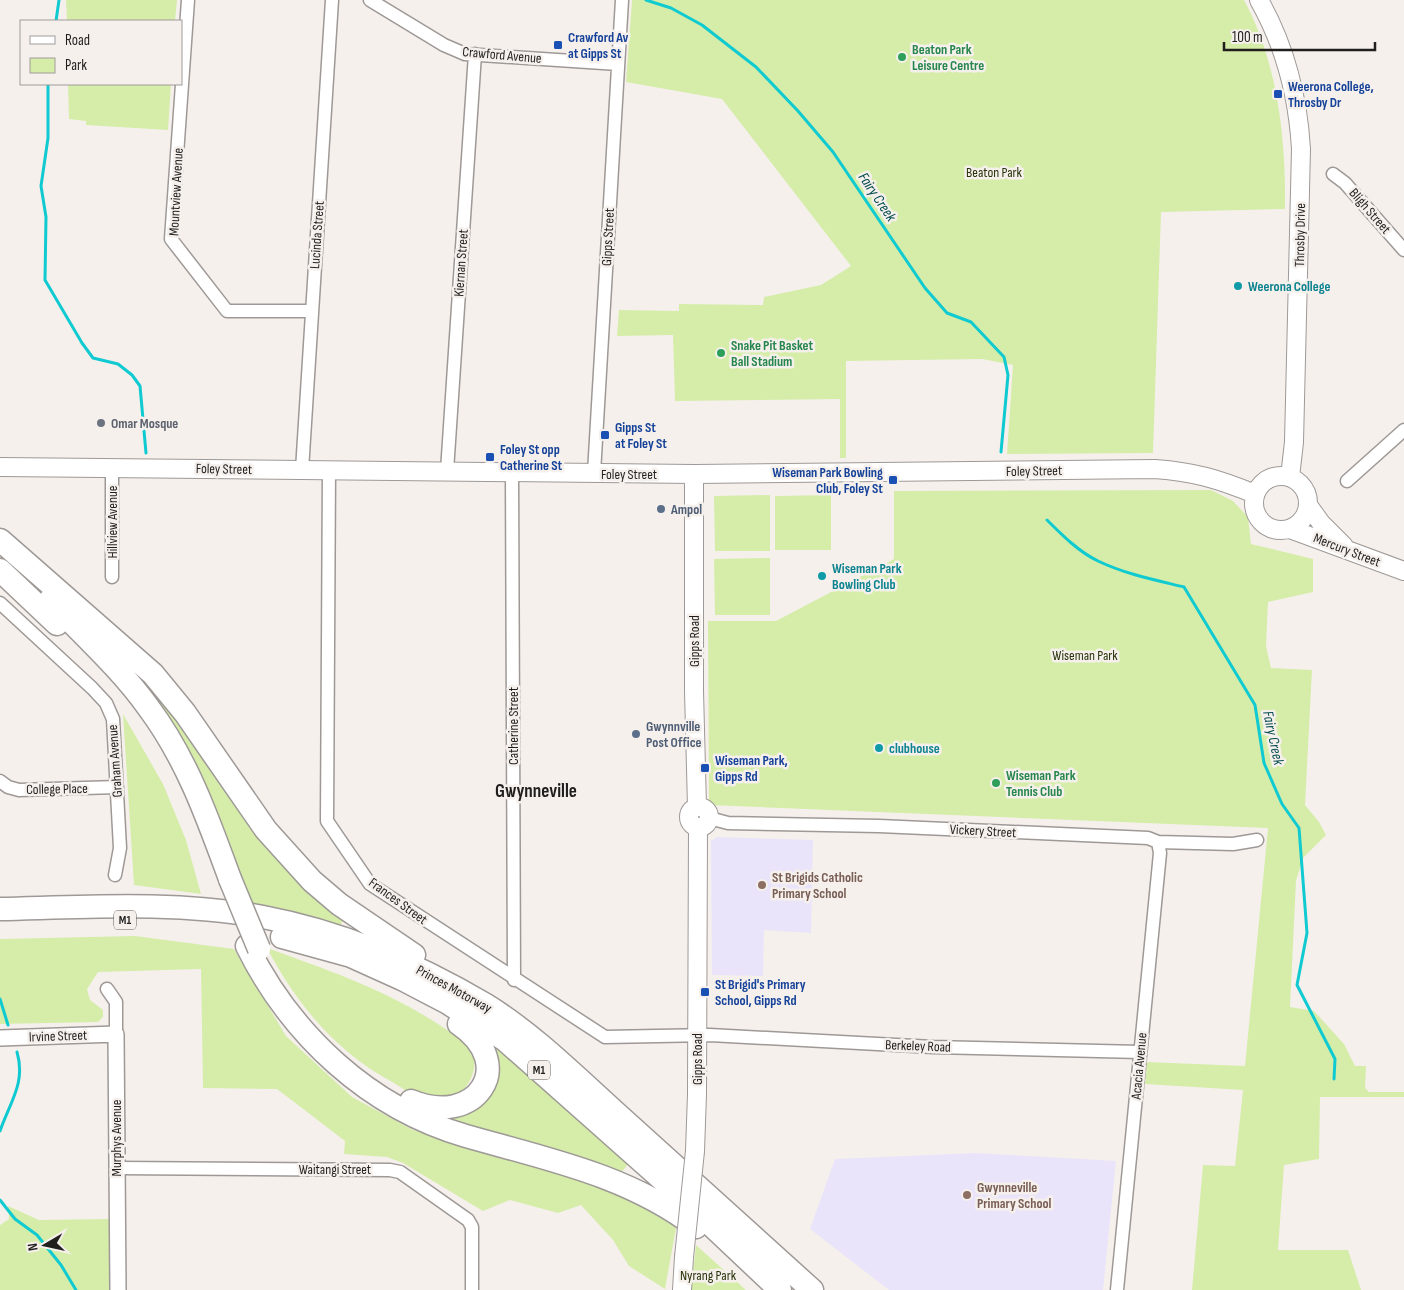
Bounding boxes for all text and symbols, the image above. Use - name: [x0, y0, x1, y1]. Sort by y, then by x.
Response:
- legend: [20, 20, 182, 85]
- scale bar: [1224, 20, 1375, 52]
- text: 100 m: [1232, 28, 1263, 47]
- place label: Crawford Av at Gipps St: [568, 29, 629, 62]
- text: Road: [65, 31, 90, 50]
- marker: Crawford Av at Gipps St: [552, 39, 564, 51]
- place label: Beaton Park Leisure Centre: [912, 41, 984, 74]
- street label: Crawford Avenue: [462, 43, 542, 67]
- marker: Beaton Park Leisure Centre: [896, 51, 908, 63]
- text: Park: [65, 56, 87, 75]
- place label: Weerona College, Throsby Dr: [1288, 78, 1374, 111]
- marker: Weerona College, Throsby Dr: [1272, 88, 1284, 100]
- street label: Mountview Avenue: [165, 147, 187, 237]
- park label: Beaton Park: [966, 164, 1023, 181]
- water label: Fairy Creek: [854, 169, 900, 225]
- street label: Bligh Street: [1346, 185, 1394, 237]
- street label: Lucinda Street: [306, 200, 328, 270]
- street label: Throsby Drive: [1291, 203, 1309, 267]
- street label: Gipps Street: [598, 208, 618, 266]
- street label: Kiernan Street: [450, 229, 472, 297]
- place label: Weerona College: [1248, 278, 1330, 295]
- marker: Weerona College: [1232, 280, 1244, 292]
- place label: Snake Pit Basket Ball Stadium: [731, 337, 814, 370]
- marker: Snake Pit Basket Ball Stadium: [715, 347, 727, 359]
- place label: Omar Mosque: [111, 415, 178, 432]
- marker: Omar Mosque: [95, 417, 107, 429]
- place label: Gipps St at Foley St: [615, 419, 667, 452]
- marker: Gipps St at Foley St: [599, 429, 611, 441]
- place label: Foley St opp Catherine St: [500, 441, 562, 474]
- marker: Foley St opp Catherine St: [484, 451, 496, 463]
- street label: Foley Street: [196, 460, 252, 478]
- street label: Foley Street: [1006, 462, 1062, 480]
- place label: Wiseman Park Bowling Club, Foley St: [772, 464, 883, 497]
- street label: Foley Street: [601, 466, 657, 483]
- marker: Wiseman Park Bowling Club, Foley St: [887, 474, 899, 486]
- street label: Hillview Avenue: [104, 486, 121, 558]
- place label: Ampol: [670, 501, 702, 518]
- marker: Ampol: [655, 503, 667, 515]
- street label: Mercury Street: [1311, 529, 1383, 571]
- place label: Wiseman Park Bowling Club: [832, 560, 902, 593]
- marker: Wiseman Park Bowling Club: [816, 570, 828, 582]
- street label: Gipps Road: [686, 615, 703, 667]
- park label: Wiseman Park: [1052, 647, 1118, 664]
- street label: Catherine Street: [505, 687, 522, 765]
- water label: Fairy Creek: [1258, 709, 1288, 767]
- place label: Gwynnville Post Office: [646, 718, 702, 751]
- street label: Graham Avenue: [104, 724, 126, 798]
- marker: Gwynnville Post Office: [630, 728, 642, 740]
- place label: clubhouse: [889, 740, 940, 757]
- marker: clubhouse: [873, 742, 885, 754]
- place label: Wiseman Park, Gipps Rd: [715, 752, 788, 785]
- marker: Wiseman Park, Gipps Rd: [699, 762, 711, 774]
- place label: Wiseman Park Tennis Club: [1006, 767, 1076, 800]
- marker: Wiseman Park Tennis Club: [990, 777, 1002, 789]
- street label: College Place: [26, 780, 88, 798]
- district label: Gwynneville: [495, 780, 577, 803]
- street label: Vickery Street: [949, 821, 1017, 841]
- place label: St Brigids Catholic Primary School: [772, 869, 863, 902]
- street label: Frances Street: [365, 874, 431, 928]
- marker: St Brigids Catholic Primary School: [756, 879, 768, 891]
- road number: M1: [114, 910, 136, 930]
- street label: Princes Motorway: [413, 961, 495, 1017]
- place label: St Brigid's Primary School, Gipps Rd: [715, 976, 806, 1009]
- marker: St Brigid's Primary School, Gipps Rd: [699, 986, 711, 998]
- street label: Irvine Street: [29, 1026, 87, 1046]
- street label: Acacia Avenue: [1128, 1032, 1150, 1101]
- street label: Gipps Road: [689, 1033, 706, 1085]
- street label: Berkeley Road: [885, 1036, 951, 1056]
- road number: M1: [528, 1060, 550, 1080]
- street label: Murphys Avenue: [108, 1100, 125, 1176]
- street label: Waitangi Street: [299, 1161, 371, 1178]
- place label: Gwynneville Primary School: [977, 1179, 1052, 1212]
- marker: Gwynneville Primary School: [961, 1189, 973, 1201]
- north arrow: [20, 1220, 70, 1270]
- text: N: [24, 1242, 42, 1252]
- park label: Nyrang Park: [680, 1267, 737, 1284]

